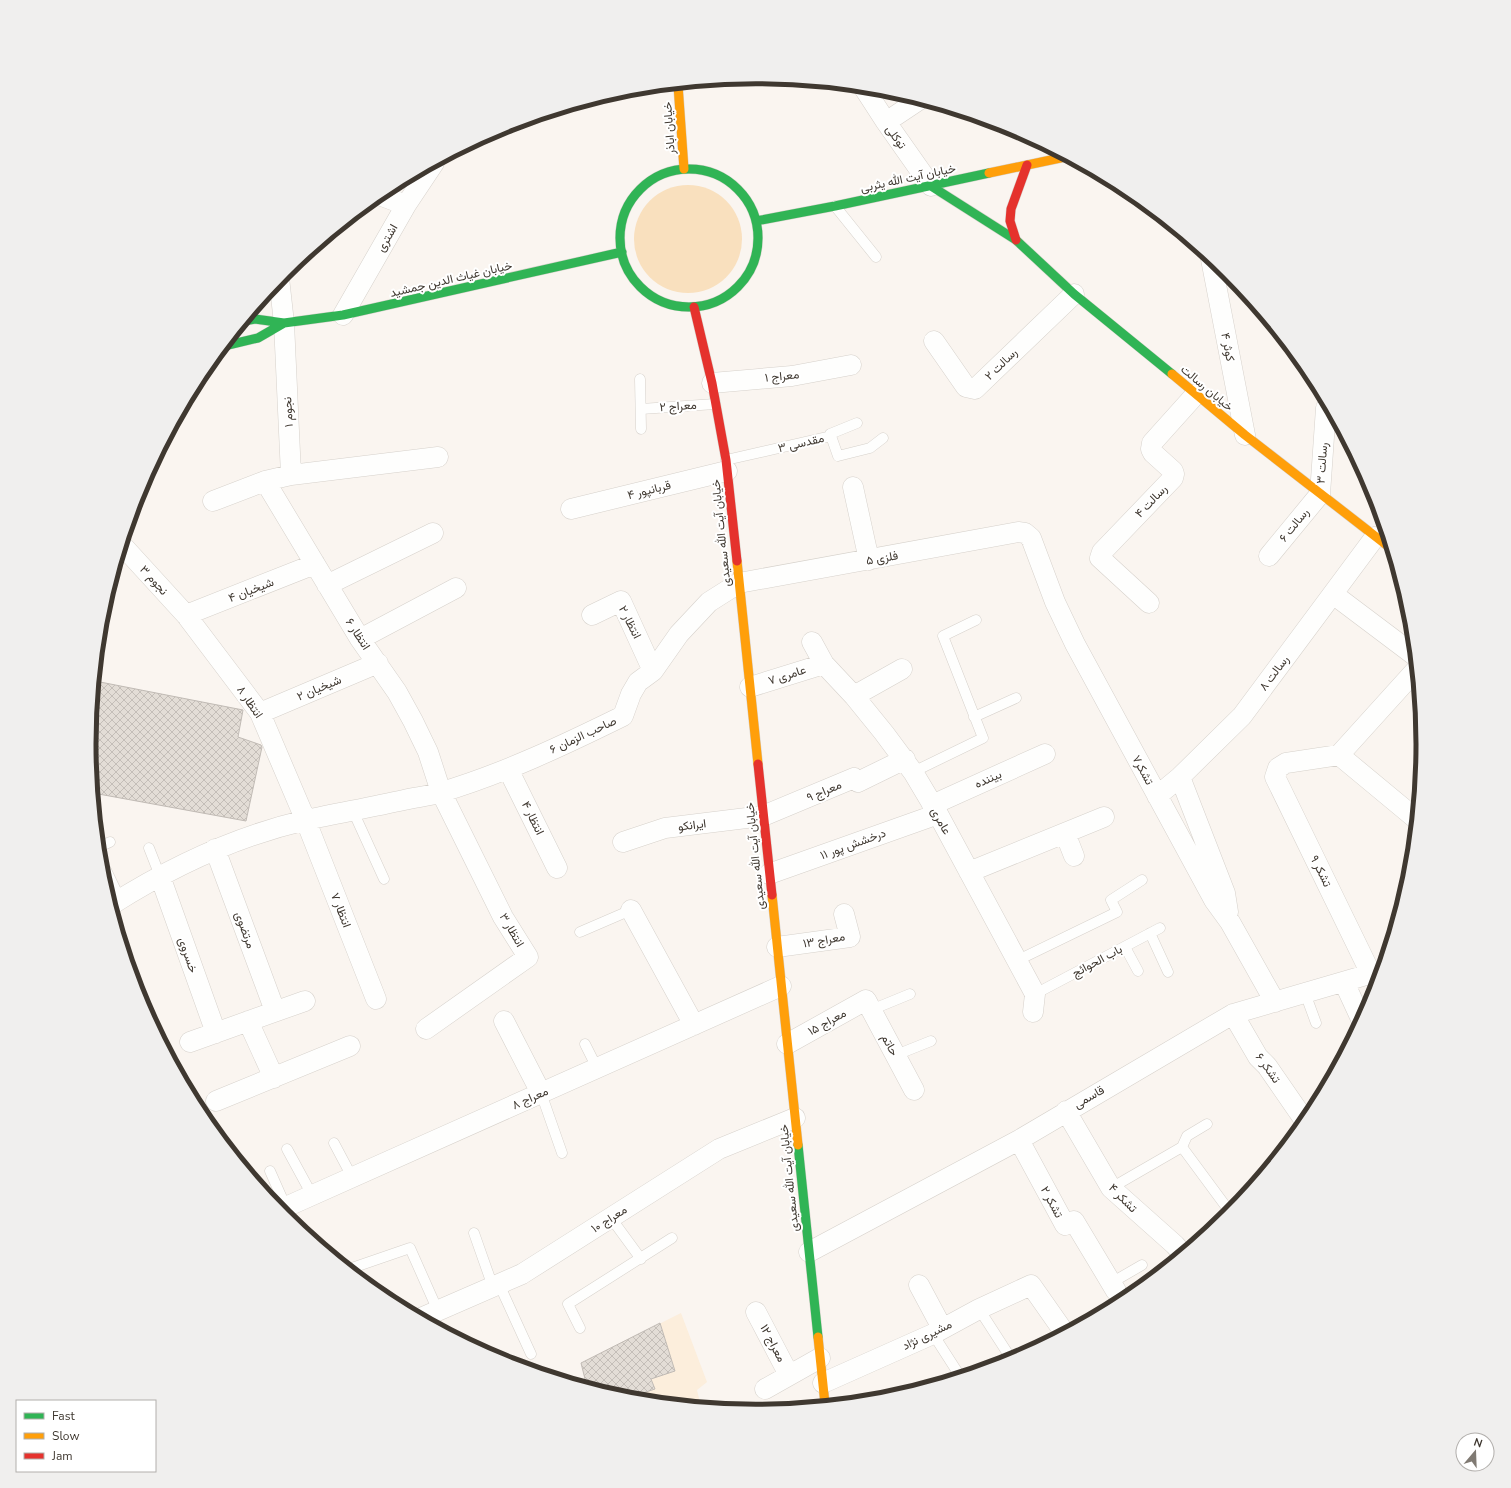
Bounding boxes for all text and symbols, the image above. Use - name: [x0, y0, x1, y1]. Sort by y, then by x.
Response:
- street label: خیابان اباذر: [659, 101, 679, 156]
- street label: توکلی: [882, 122, 910, 152]
- street label: خیابان آیت الله یثربی: [859, 160, 957, 196]
- street label: اشتری: [373, 221, 401, 255]
- street label: خیابان غیاث الدین جمشید: [388, 257, 514, 301]
- street label: کوثر ۴: [1217, 331, 1239, 363]
- street label: رسالت ۲: [981, 344, 1021, 384]
- street label: خیابان رسالت: [1177, 361, 1237, 415]
- street label: معراج ۱: [764, 366, 800, 387]
- street label: نجوم ۱: [279, 396, 297, 428]
- street label: معراج ۲: [659, 397, 697, 416]
- street label: مقدسی ۳: [776, 430, 826, 456]
- street label: رسالت ۳: [1313, 442, 1331, 484]
- street label: قربانپور ۴: [626, 477, 672, 503]
- street label: خیابان آیت الله سعیدی: [707, 479, 735, 587]
- street label: رسالت ۴: [1131, 481, 1171, 521]
- street label: رسالت ۶: [1275, 505, 1313, 545]
- street label: فلزی ۵: [865, 547, 899, 569]
- street label: نجوم ۳: [136, 562, 172, 598]
- street label: شیخیان ۴: [226, 574, 276, 606]
- street label: انتظار ۲: [615, 603, 645, 641]
- street label: انتظار ۶: [342, 615, 374, 653]
- street label: رسالت ۸: [1255, 652, 1293, 694]
- street label: عامری ۷: [766, 661, 808, 689]
- street label: شیخیان ۲: [294, 671, 344, 705]
- street label: انتظار ۸: [233, 683, 267, 721]
- street label: صاحب الزمان ۶: [547, 713, 619, 757]
- street label: تشکر۷: [1129, 752, 1158, 788]
- street label: بیننده: [972, 766, 1004, 792]
- street label: معراج ۹: [804, 776, 844, 806]
- street label: انتظار ۴: [518, 798, 548, 838]
- street label: خیابان آیت الله سعیدی: [741, 802, 769, 910]
- street label: عامری: [927, 804, 955, 838]
- street label: ایرانکو: [677, 815, 707, 835]
- street label: درخشش پور ۱۱: [818, 825, 888, 863]
- street label: تشکر ۹: [1306, 852, 1336, 890]
- street label: انتظار ۷: [327, 890, 355, 930]
- street label: مرتضوی: [231, 909, 259, 951]
- street label: انتظار ۳: [496, 910, 528, 950]
- street label: معراج ۱۳: [802, 928, 846, 953]
- street label: خسروی: [175, 935, 201, 975]
- street label: باب الحوائج: [1069, 941, 1125, 982]
- street label: معراج ۱۵: [805, 1005, 850, 1040]
- street label: حاتم: [878, 1031, 902, 1059]
- street label: تشکر ۶: [1252, 1050, 1285, 1087]
- street label: قاسمی: [1071, 1082, 1107, 1112]
- street label: معراج ۸: [509, 1083, 551, 1114]
- street label: خیابان آیت الله سعیدی: [775, 1124, 803, 1232]
- street label: تشکر ۴: [1105, 1180, 1141, 1216]
- street label: تشکر ۲: [1037, 1183, 1067, 1221]
- street label: معراج ۱۰: [588, 1202, 630, 1237]
- street label: مشیری نژاد: [899, 1316, 955, 1354]
- street label: معراج ۱۲: [755, 1321, 790, 1365]
- legend: [16, 1400, 156, 1472]
- text: Fast: [52, 1408, 75, 1424]
- text: Slow: [52, 1428, 80, 1444]
- north arrow: [1455, 1432, 1495, 1472]
- text: N: [1472, 1435, 1484, 1451]
- text: Jam: [51, 1448, 73, 1464]

